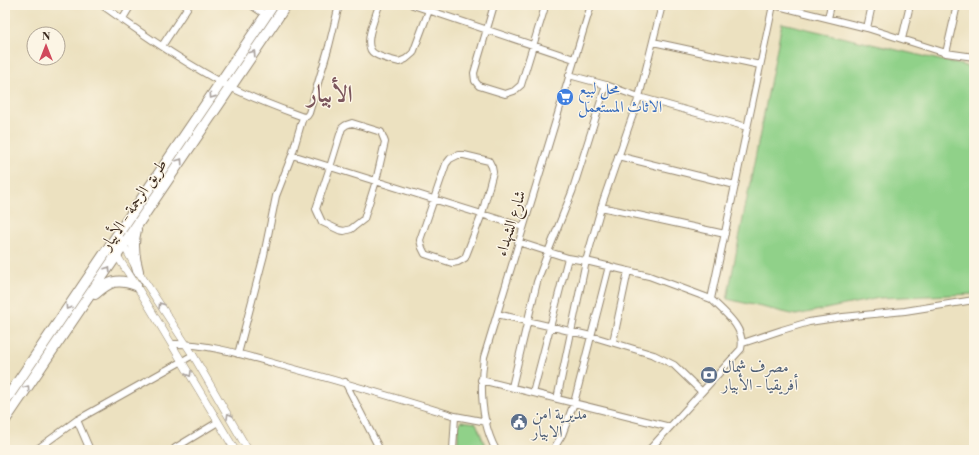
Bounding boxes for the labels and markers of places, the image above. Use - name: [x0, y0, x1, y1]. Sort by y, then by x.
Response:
- place label: محل لبيع الاثاث المستعمل: [578, 79, 662, 118]
- supermarket icon: محل لبيع الاثاث المستعمل: [555, 87, 575, 107]
- place label: مصرف شمال أفريقيا - الأبيار: [720, 357, 798, 395]
- bank icon: مصرف شمال أفريقيا - الأبيار: [699, 365, 719, 385]
- place label: مديرية امن الابيار: [530, 404, 587, 442]
- public building icon: مديرية امن الابيار: [509, 412, 529, 432]

